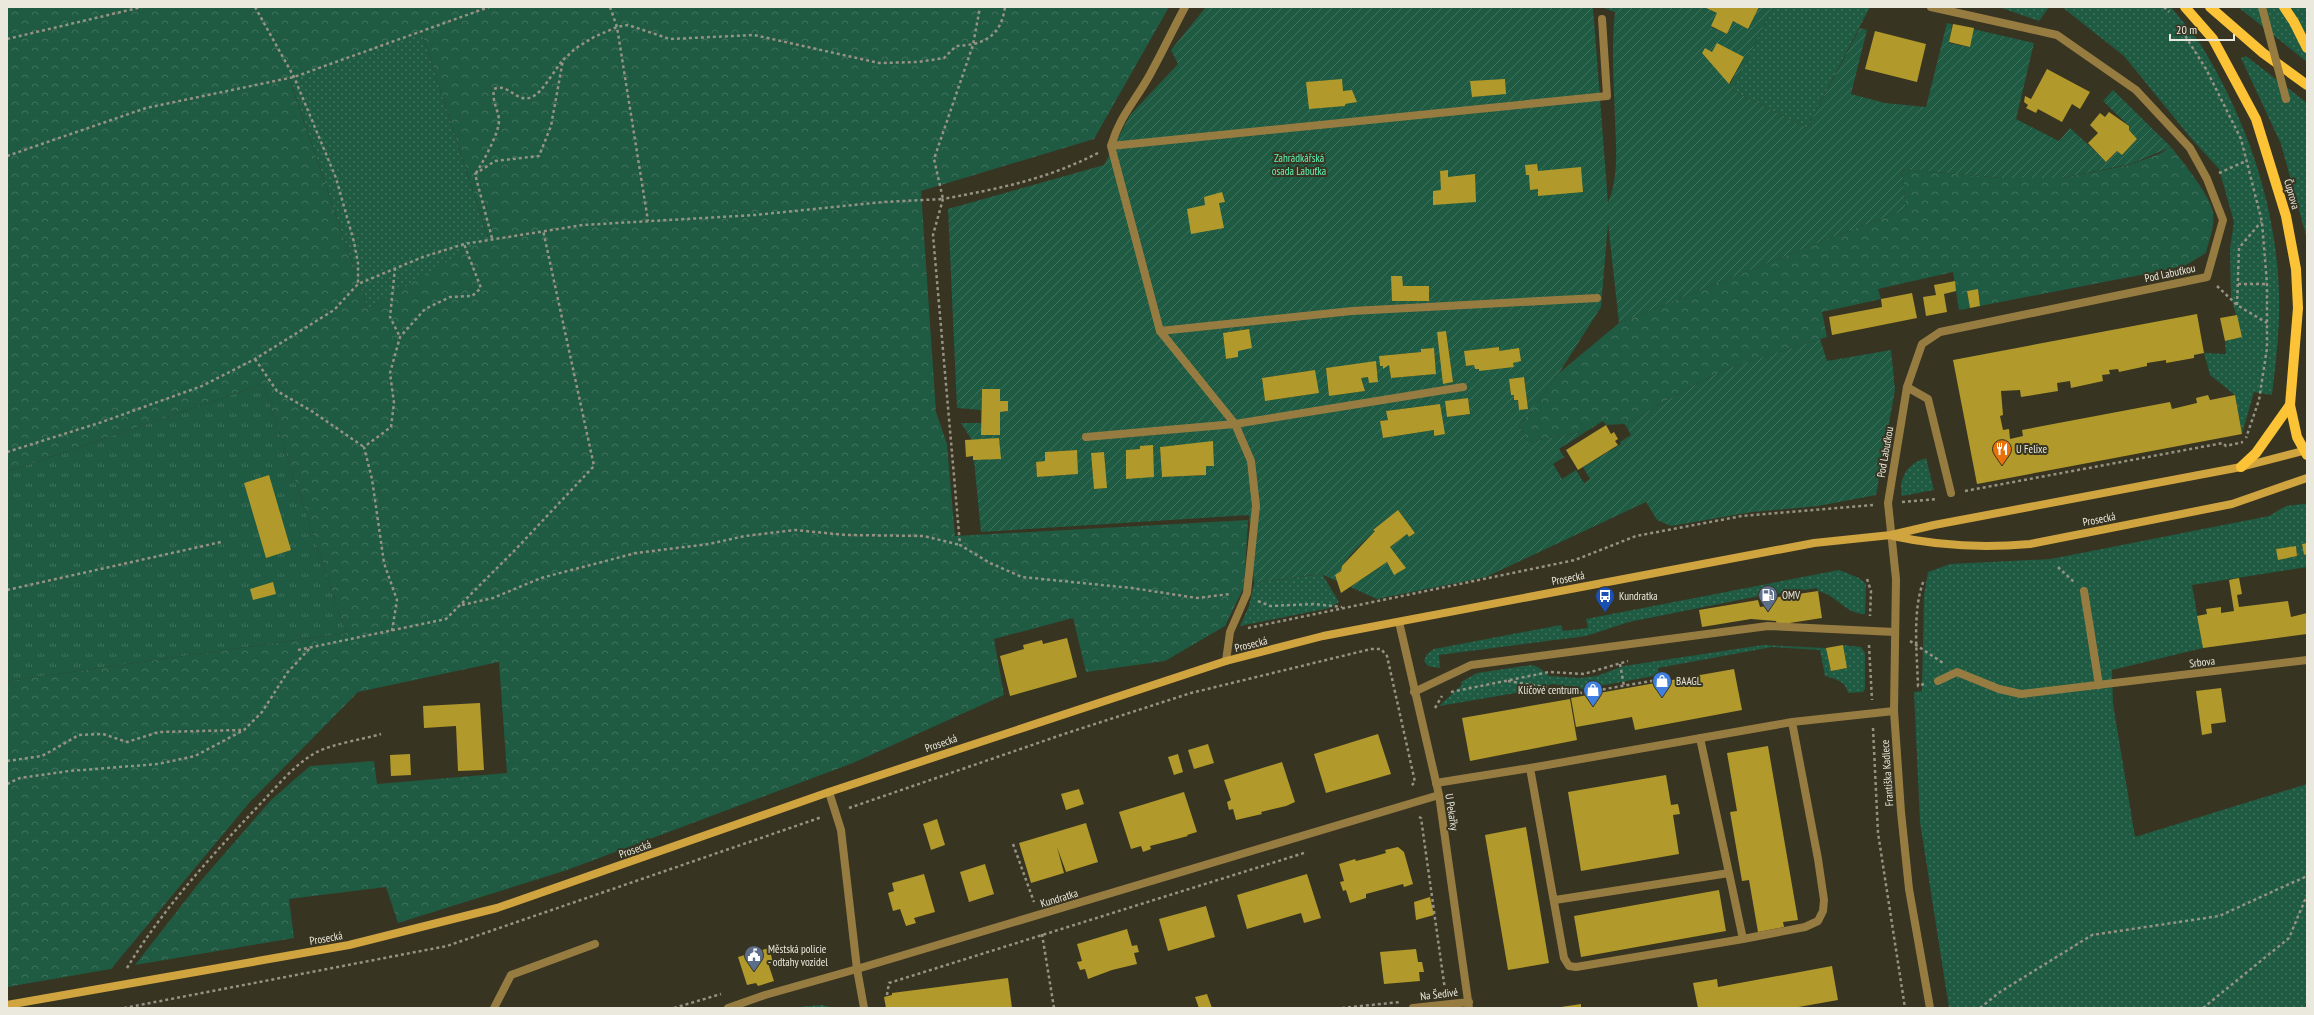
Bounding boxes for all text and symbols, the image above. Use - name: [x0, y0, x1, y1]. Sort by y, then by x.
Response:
- scale bar: [2170, 16, 2234, 42]
- text: 20 m: [2176, 22, 2197, 37]
- park label: Zahrádkářská osada Labuťka: [1272, 151, 1326, 178]
- street label: Čuprova: [2281, 177, 2303, 211]
- street label: Pod Labuťkou: [2143, 261, 2197, 285]
- street label: Pod Labuťkou: [1874, 425, 1896, 479]
- restaurant icon: U Felixe: [1991, 438, 2013, 466]
- place label: U Felixe: [2016, 442, 2047, 456]
- street label: Prosecká: [2081, 509, 2117, 529]
- street label: Prosecká: [1550, 568, 1586, 588]
- fuel station icon: OMV: [1757, 584, 1779, 612]
- bus stop icon: Kundratka: [1594, 585, 1616, 613]
- place label: OMV: [1782, 588, 1801, 602]
- place label: Kundratka: [1619, 589, 1658, 603]
- street label: Prosecká: [1233, 633, 1269, 655]
- street label: Srbova: [2188, 653, 2216, 671]
- shop icon: BAAGL: [1651, 670, 1673, 698]
- place label: BAAGL: [1676, 674, 1702, 688]
- shop icon: Klíčové centrum: [1582, 679, 1604, 707]
- place label: Klíčové centrum: [1518, 683, 1579, 697]
- street label: Prosecká: [923, 731, 959, 755]
- street label: Františka Kadlece: [1878, 739, 1896, 807]
- street label: U Pekařky: [1442, 792, 1462, 832]
- street label: Prosecká: [617, 837, 653, 861]
- street label: Kundratka: [1038, 886, 1080, 910]
- street label: Prosecká: [308, 928, 344, 948]
- place label: Městská policie - odtahy vozidel: [768, 942, 828, 969]
- public building icon: Městská policie - odtahy vozidel: [743, 944, 765, 972]
- street label: Na Šedivé: [1419, 985, 1459, 1003]

